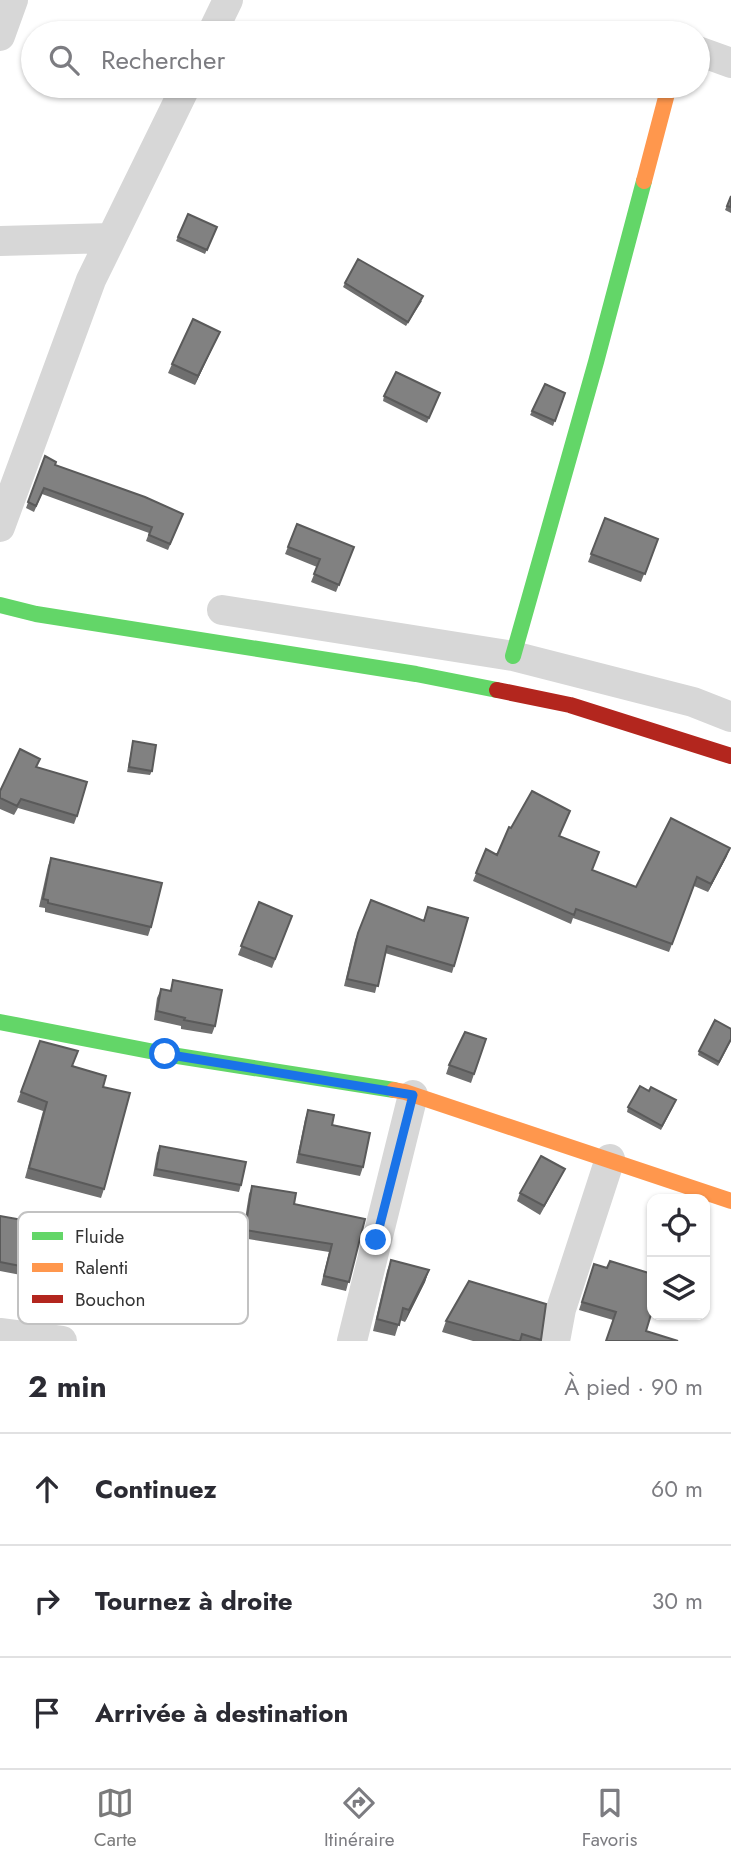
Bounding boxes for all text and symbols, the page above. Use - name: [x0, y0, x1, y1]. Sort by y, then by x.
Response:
- search box: [21, 21, 710, 98]
- icon: search: [45, 41, 83, 79]
- text: Rechercher: [101, 41, 225, 79]
- route start: [149, 1038, 180, 1069]
- map controls: [647, 1194, 710, 1320]
- button: locate: [647, 1194, 710, 1257]
- legend: [18, 1212, 248, 1324]
- text: Fluide: [75, 1223, 125, 1250]
- route end: [360, 1224, 391, 1255]
- text: Ralenti: [75, 1254, 128, 1281]
- button: layers: [647, 1257, 710, 1320]
- text: Bouchon: [75, 1286, 145, 1313]
- text: 2 min: [28, 1365, 107, 1408]
- text: À pied · 90 m: [564, 1370, 703, 1404]
- icon: ahead: [28, 1470, 66, 1508]
- text: Continuez: [95, 1470, 217, 1508]
- text: 60 m: [651, 1472, 703, 1506]
- icon: right: [28, 1582, 66, 1620]
- text: Tournez à droite: [95, 1582, 293, 1620]
- text: 30 m: [652, 1584, 703, 1618]
- icon: arrive: [28, 1694, 66, 1732]
- text: Arrivée à destination: [95, 1694, 348, 1732]
- tab: Carte: [94, 1784, 137, 1853]
- tab: Itinéraire: [324, 1784, 395, 1853]
- tab: Favoris: [582, 1784, 637, 1853]

